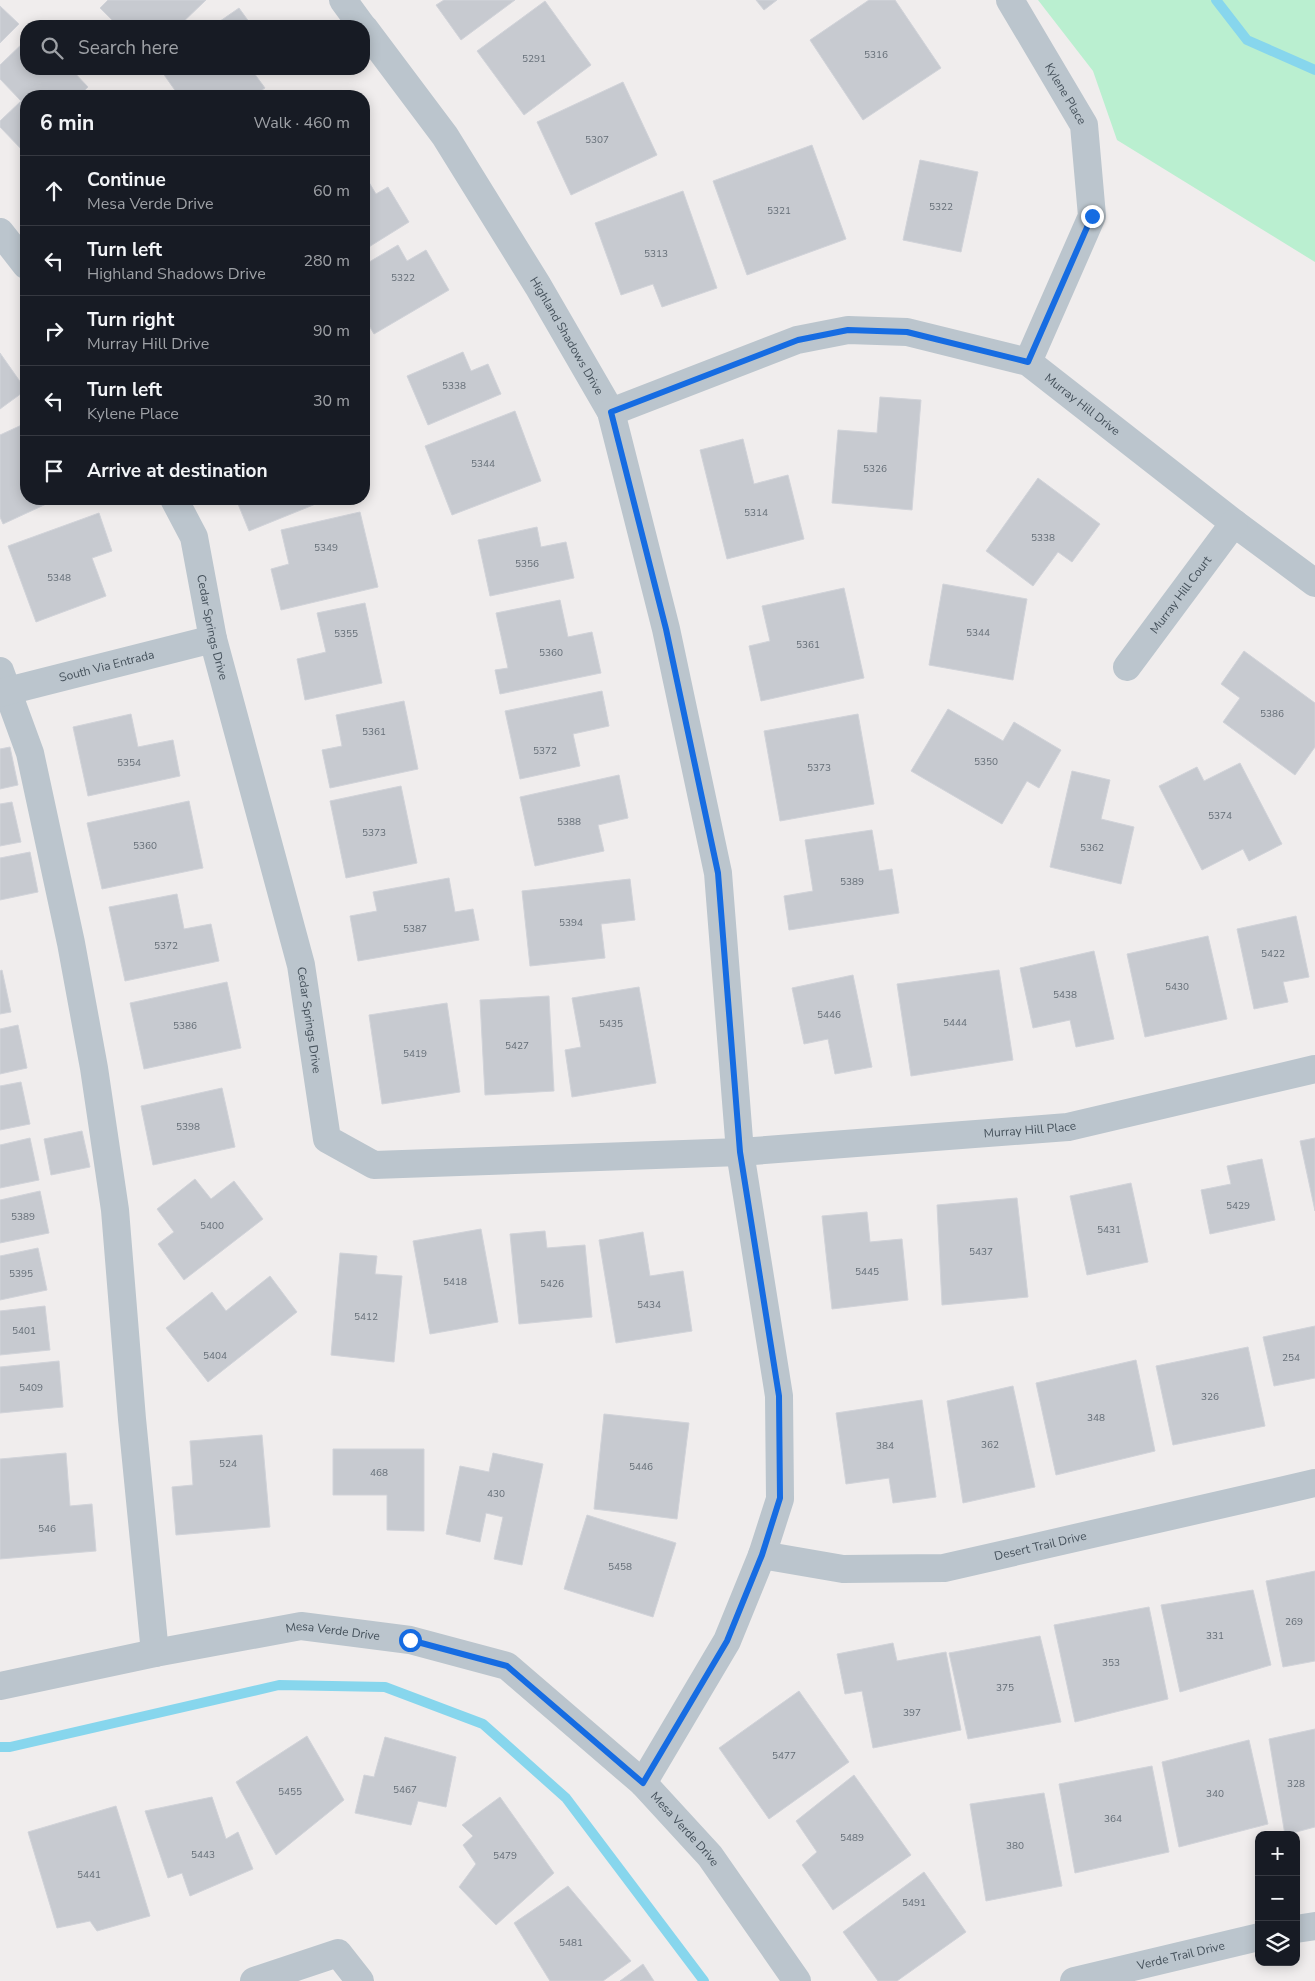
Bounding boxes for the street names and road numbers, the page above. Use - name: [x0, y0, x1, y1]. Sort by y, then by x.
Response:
- street label: Kylene Place: [1041, 60, 1090, 128]
- street label: Highland Shadows Drive: [526, 274, 607, 398]
- street label: Murray Hill Drive: [1041, 370, 1123, 439]
- street label: Murray Hill Court: [1146, 552, 1215, 637]
- street label: Cedar Springs Drive: [193, 573, 232, 682]
- street label: South Via Entrada: [57, 646, 156, 686]
- street label: Cedar Springs Drive: [293, 966, 325, 1074]
- street label: Murray Hill Place: [983, 1117, 1078, 1141]
- street label: Desert Trail Drive: [993, 1528, 1088, 1564]
- street label: Mesa Verde Drive: [284, 1618, 381, 1644]
- street label: Mesa Verde Drive: [647, 1788, 723, 1869]
- street label: Verde Trail Drive: [1135, 1937, 1226, 1974]

